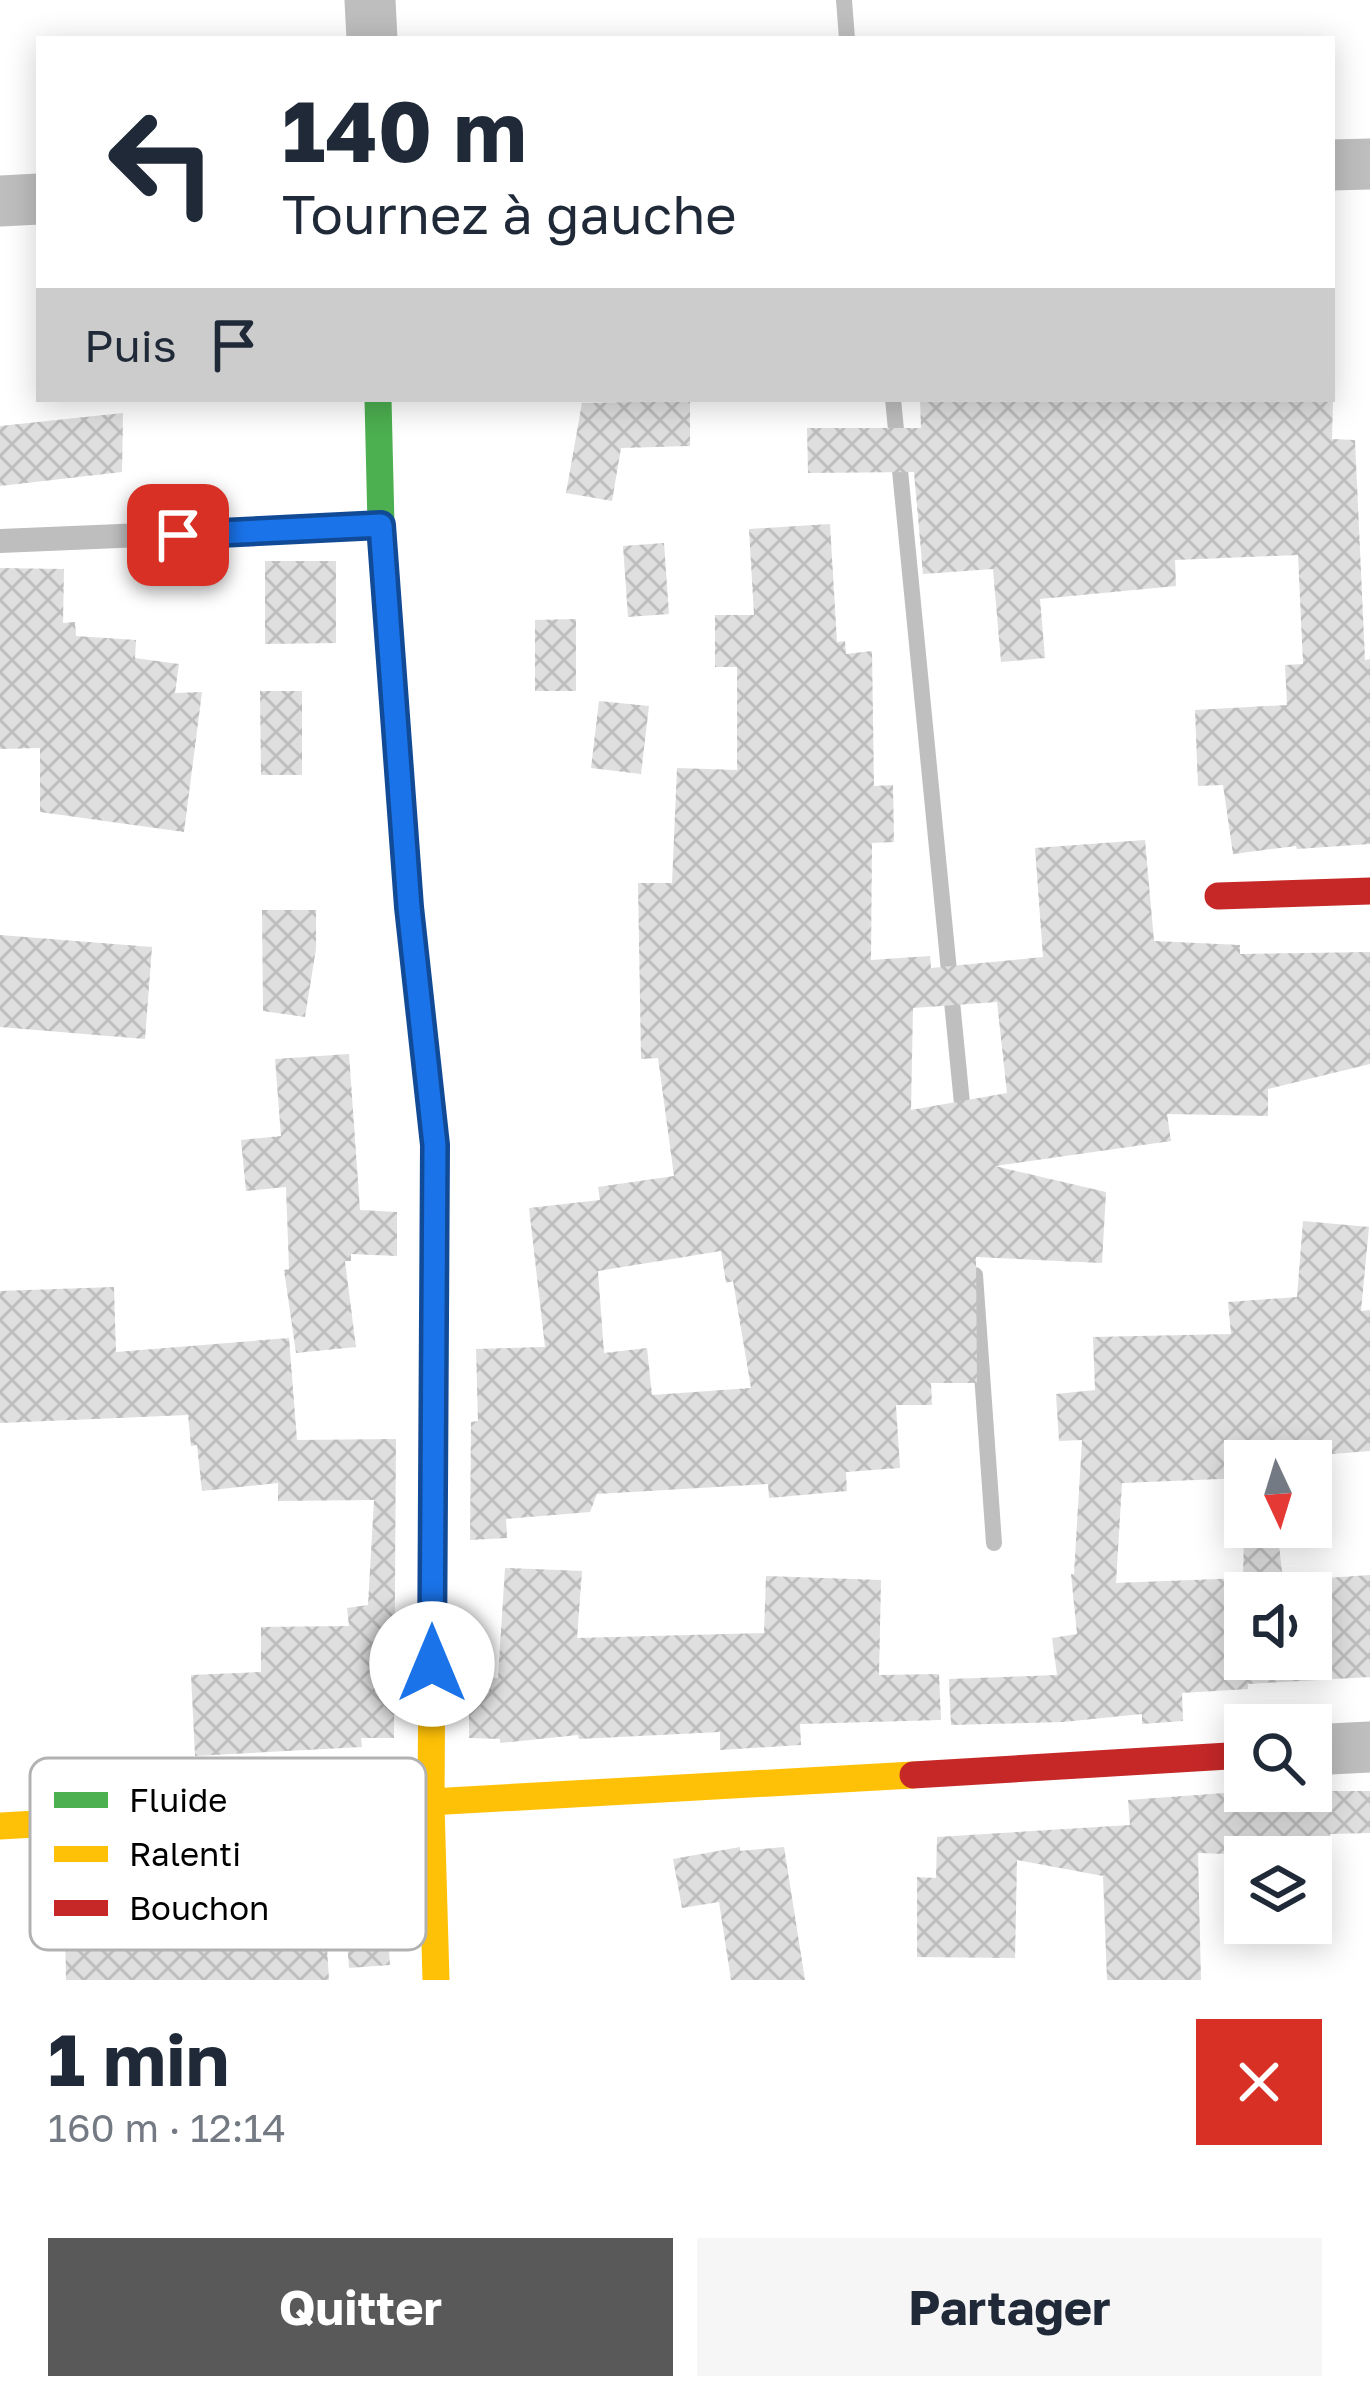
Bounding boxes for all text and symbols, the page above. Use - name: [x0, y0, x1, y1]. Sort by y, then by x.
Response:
- text: 140 m: [282, 80, 527, 180]
- icon: left: [84, 84, 240, 240]
- text: Tournez à gauche: [282, 181, 737, 246]
- icon: arrive: [201, 312, 267, 378]
- text: Puis: [84, 318, 177, 372]
- pin: [127, 484, 229, 586]
- icon: arrive: [145, 502, 211, 568]
- north arrow: [1224, 1440, 1332, 1548]
- map controls: [1224, 1440, 1332, 1944]
- button: sound: [1224, 1572, 1332, 1680]
- position arrow: [369, 1601, 495, 1727]
- button: search: [1224, 1704, 1332, 1812]
- legend: [30, 1758, 426, 1950]
- text: Fluide: [129, 1780, 227, 1819]
- text: Ralenti: [129, 1834, 241, 1873]
- button: layers: [1224, 1836, 1332, 1944]
- text: Bouchon: [129, 1888, 269, 1927]
- text: 1 min: [48, 2015, 229, 2102]
- button: close: [1196, 2019, 1322, 2145]
- text: 160 m · 12:14: [48, 2104, 286, 2151]
- button: Quitter: [48, 2238, 673, 2376]
- button: Partager: [697, 2238, 1322, 2376]

